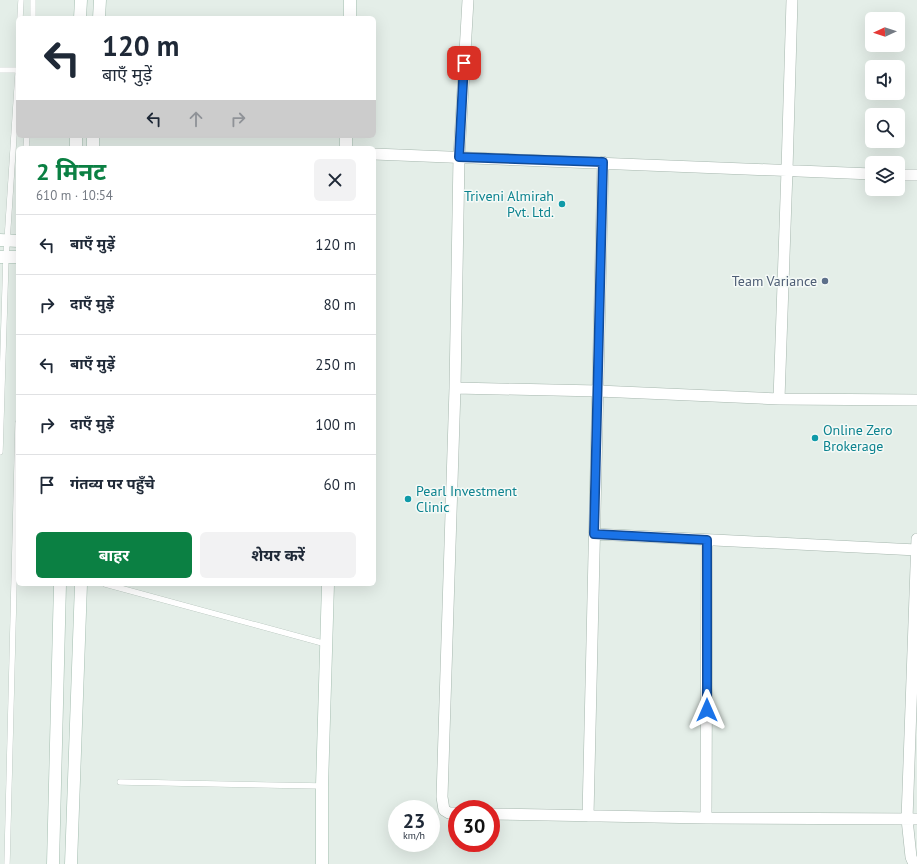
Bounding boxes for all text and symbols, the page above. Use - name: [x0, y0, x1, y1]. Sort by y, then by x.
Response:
- north arrow: [865, 12, 905, 52]
- map controls: [865, 12, 905, 196]
- text: 120 m: [102, 27, 179, 64]
- icon: left: [36, 32, 88, 84]
- pin: [447, 46, 481, 80]
- icon: arrive: [453, 52, 475, 74]
- button: sound: [865, 60, 905, 100]
- text: बाएँ मुड़ें: [102, 63, 152, 86]
- icon: left: [143, 108, 165, 130]
- icon: ahead: [185, 108, 207, 130]
- icon: right: [227, 108, 249, 130]
- button: search: [865, 108, 905, 148]
- text: 2 मिनट: [36, 156, 106, 187]
- button: layers: [865, 156, 905, 196]
- button: close: [314, 159, 356, 201]
- text: 610 m · 10:54: [36, 187, 113, 204]
- place label: Triveni Almirah Pvt. Ltd.: [464, 187, 554, 221]
- marker: Triveni Almirah Pvt. Ltd.: [557, 199, 567, 209]
- icon: left: [36, 234, 58, 256]
- text: बाएँ मुड़ें: [70, 234, 115, 253]
- text: 120 m: [315, 235, 356, 254]
- place label: Team Variance: [732, 272, 817, 290]
- marker: Team Variance: [820, 276, 830, 286]
- icon: right: [36, 294, 58, 316]
- text: दाएँ मुड़ें: [70, 294, 114, 313]
- text: 80 m: [323, 295, 356, 314]
- icon: left: [36, 354, 58, 376]
- text: बाएँ मुड़ें: [70, 354, 115, 373]
- text: 250 m: [315, 355, 356, 374]
- icon: right: [36, 414, 58, 436]
- text: दाएँ मुड़ें: [70, 414, 114, 433]
- text: 100 m: [315, 415, 356, 434]
- place label: Online Zero Brokerage: [823, 421, 893, 455]
- marker: Online Zero Brokerage: [810, 433, 820, 443]
- icon: arrive: [36, 474, 58, 496]
- text: गंतव्य पर पहुँचे: [70, 474, 155, 493]
- text: 60 m: [323, 475, 356, 494]
- place label: Pearl Investment Clinic: [416, 482, 517, 516]
- marker: Pearl Investment Clinic: [403, 494, 413, 504]
- button: बाहर: [36, 532, 192, 578]
- button: शेयर करें: [200, 532, 356, 578]
- position arrow: [686, 689, 728, 731]
- speed limit sign: 30: [448, 800, 500, 852]
- text: 23: [403, 808, 425, 834]
- text: km/h: [403, 829, 425, 842]

